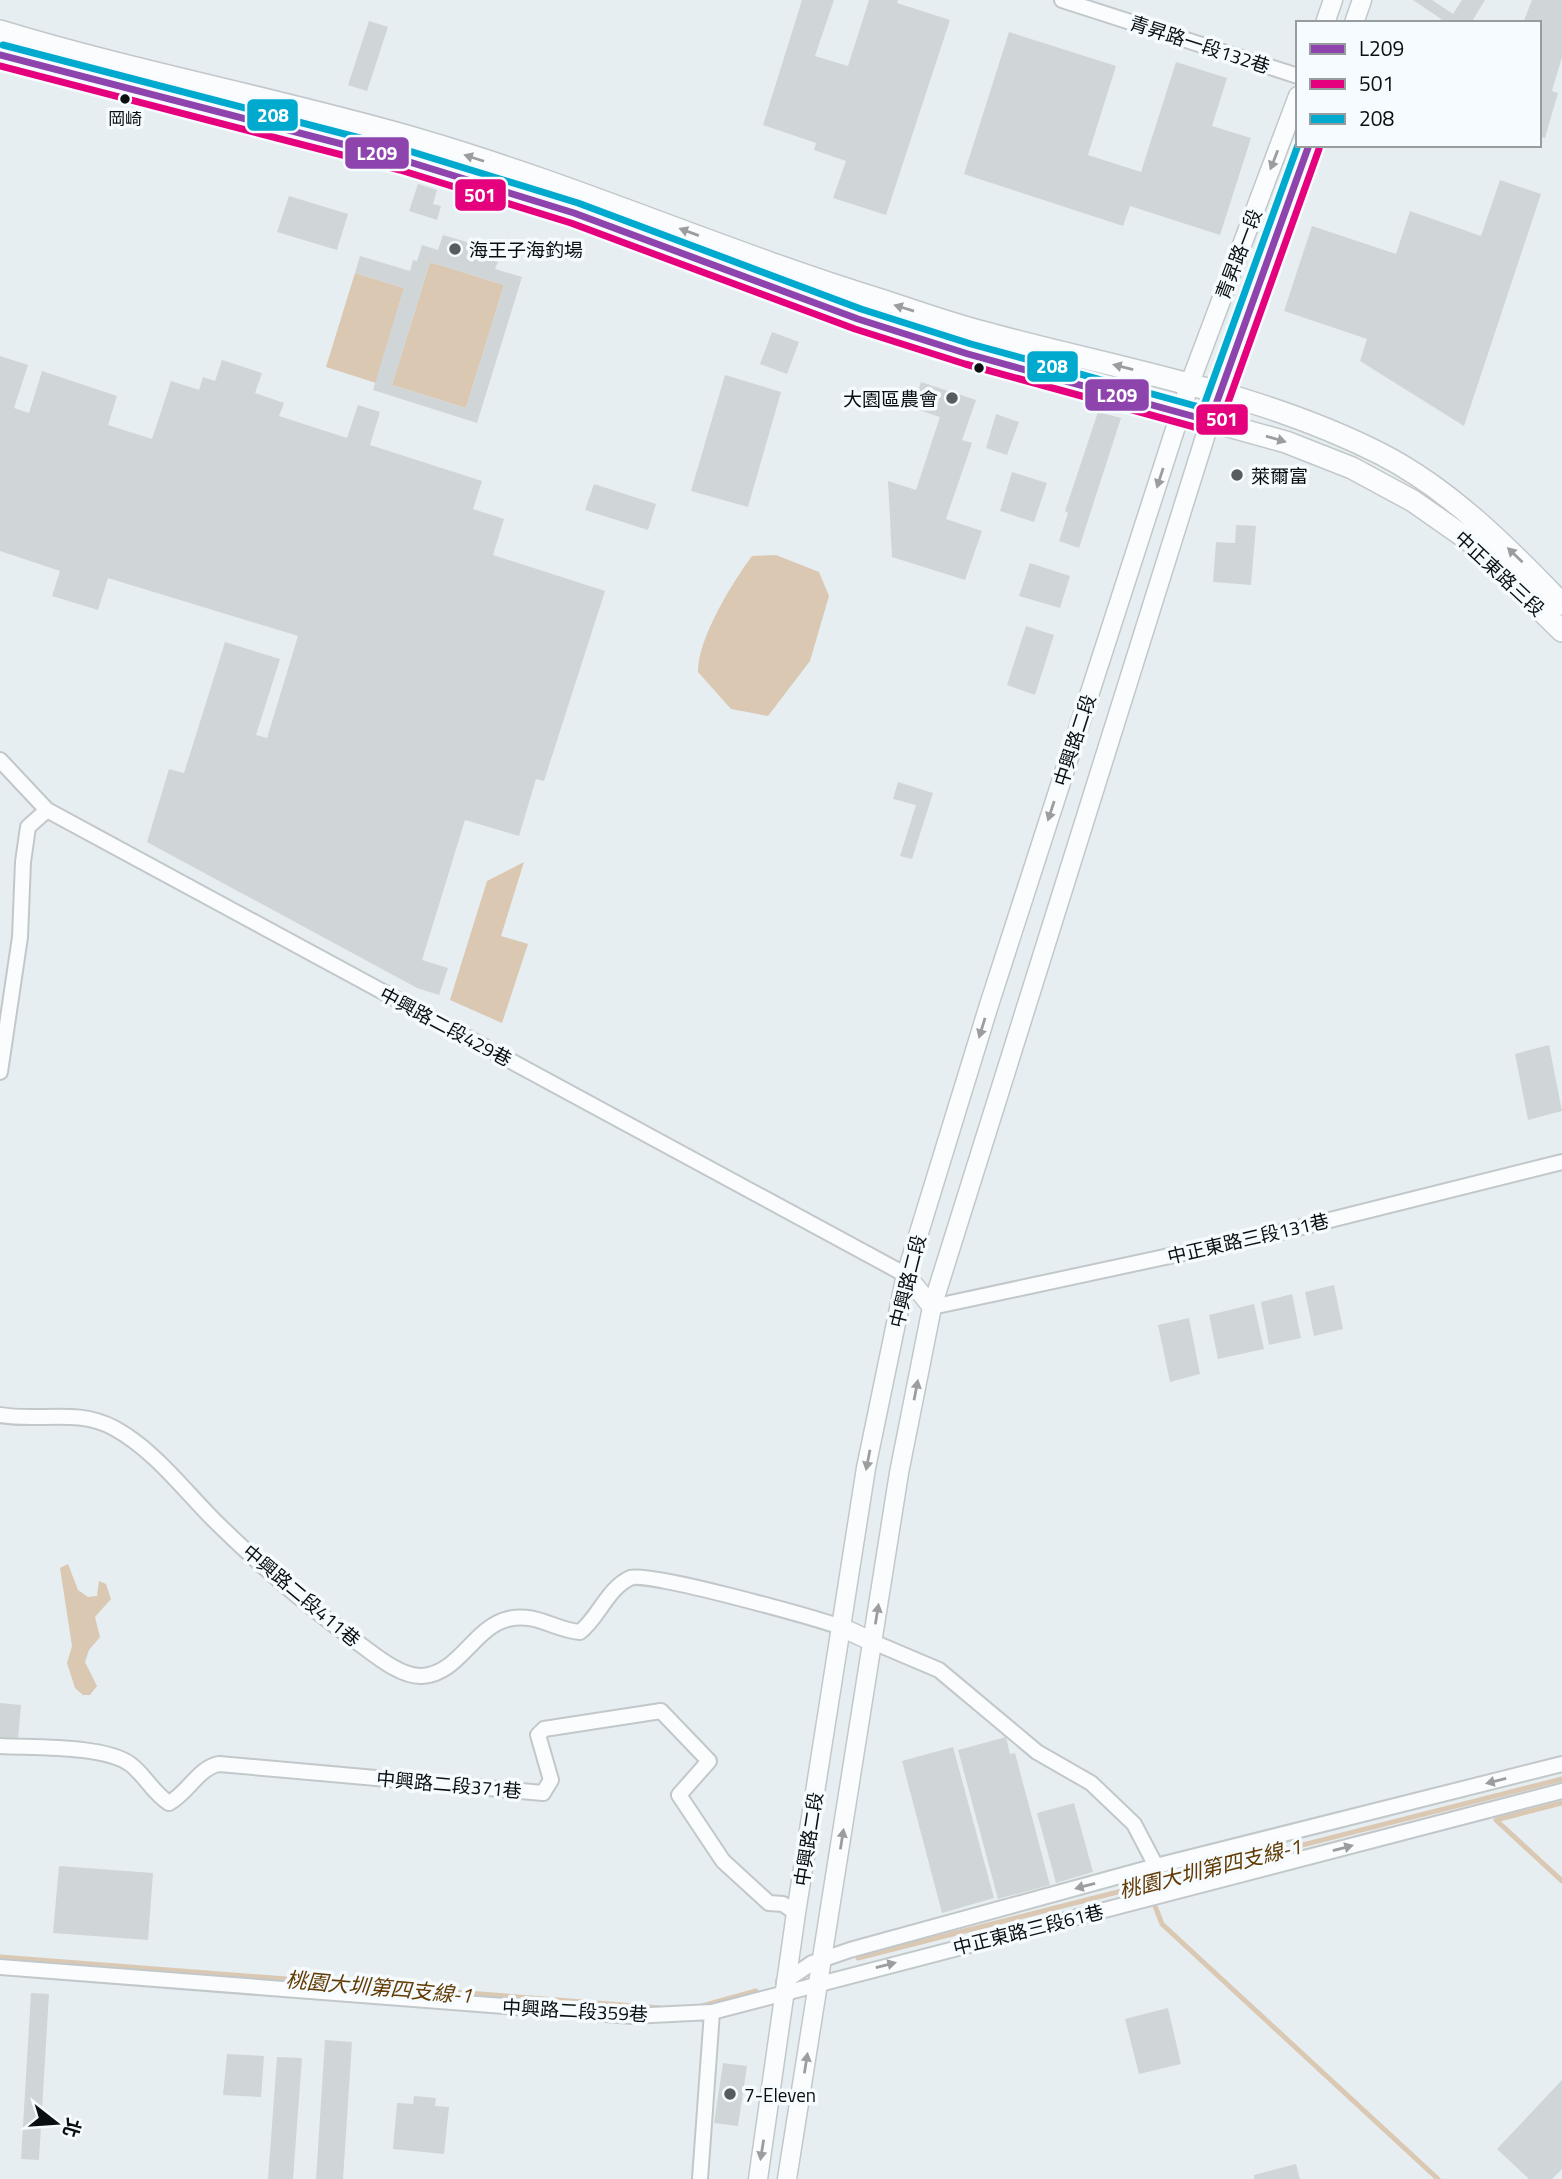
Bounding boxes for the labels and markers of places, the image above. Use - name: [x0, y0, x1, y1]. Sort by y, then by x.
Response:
- marker: 岡崎: [118, 92, 132, 106]
- place label: 岡崎: [108, 106, 142, 132]
- place label: 海王子海釣場: [469, 235, 583, 264]
- marker: 海王子海釣場: [447, 241, 463, 257]
- unlabelled marker: [972, 361, 986, 375]
- place label: 大園區農會: [843, 384, 938, 413]
- marker: 大園區農會: [944, 390, 960, 406]
- place label: 萊爾富: [1251, 461, 1308, 490]
- marker: 萊爾富: [1229, 467, 1245, 483]
- place label: 7-Eleven: [744, 2080, 816, 2109]
- marker: 7-Eleven: [722, 2086, 738, 2102]

